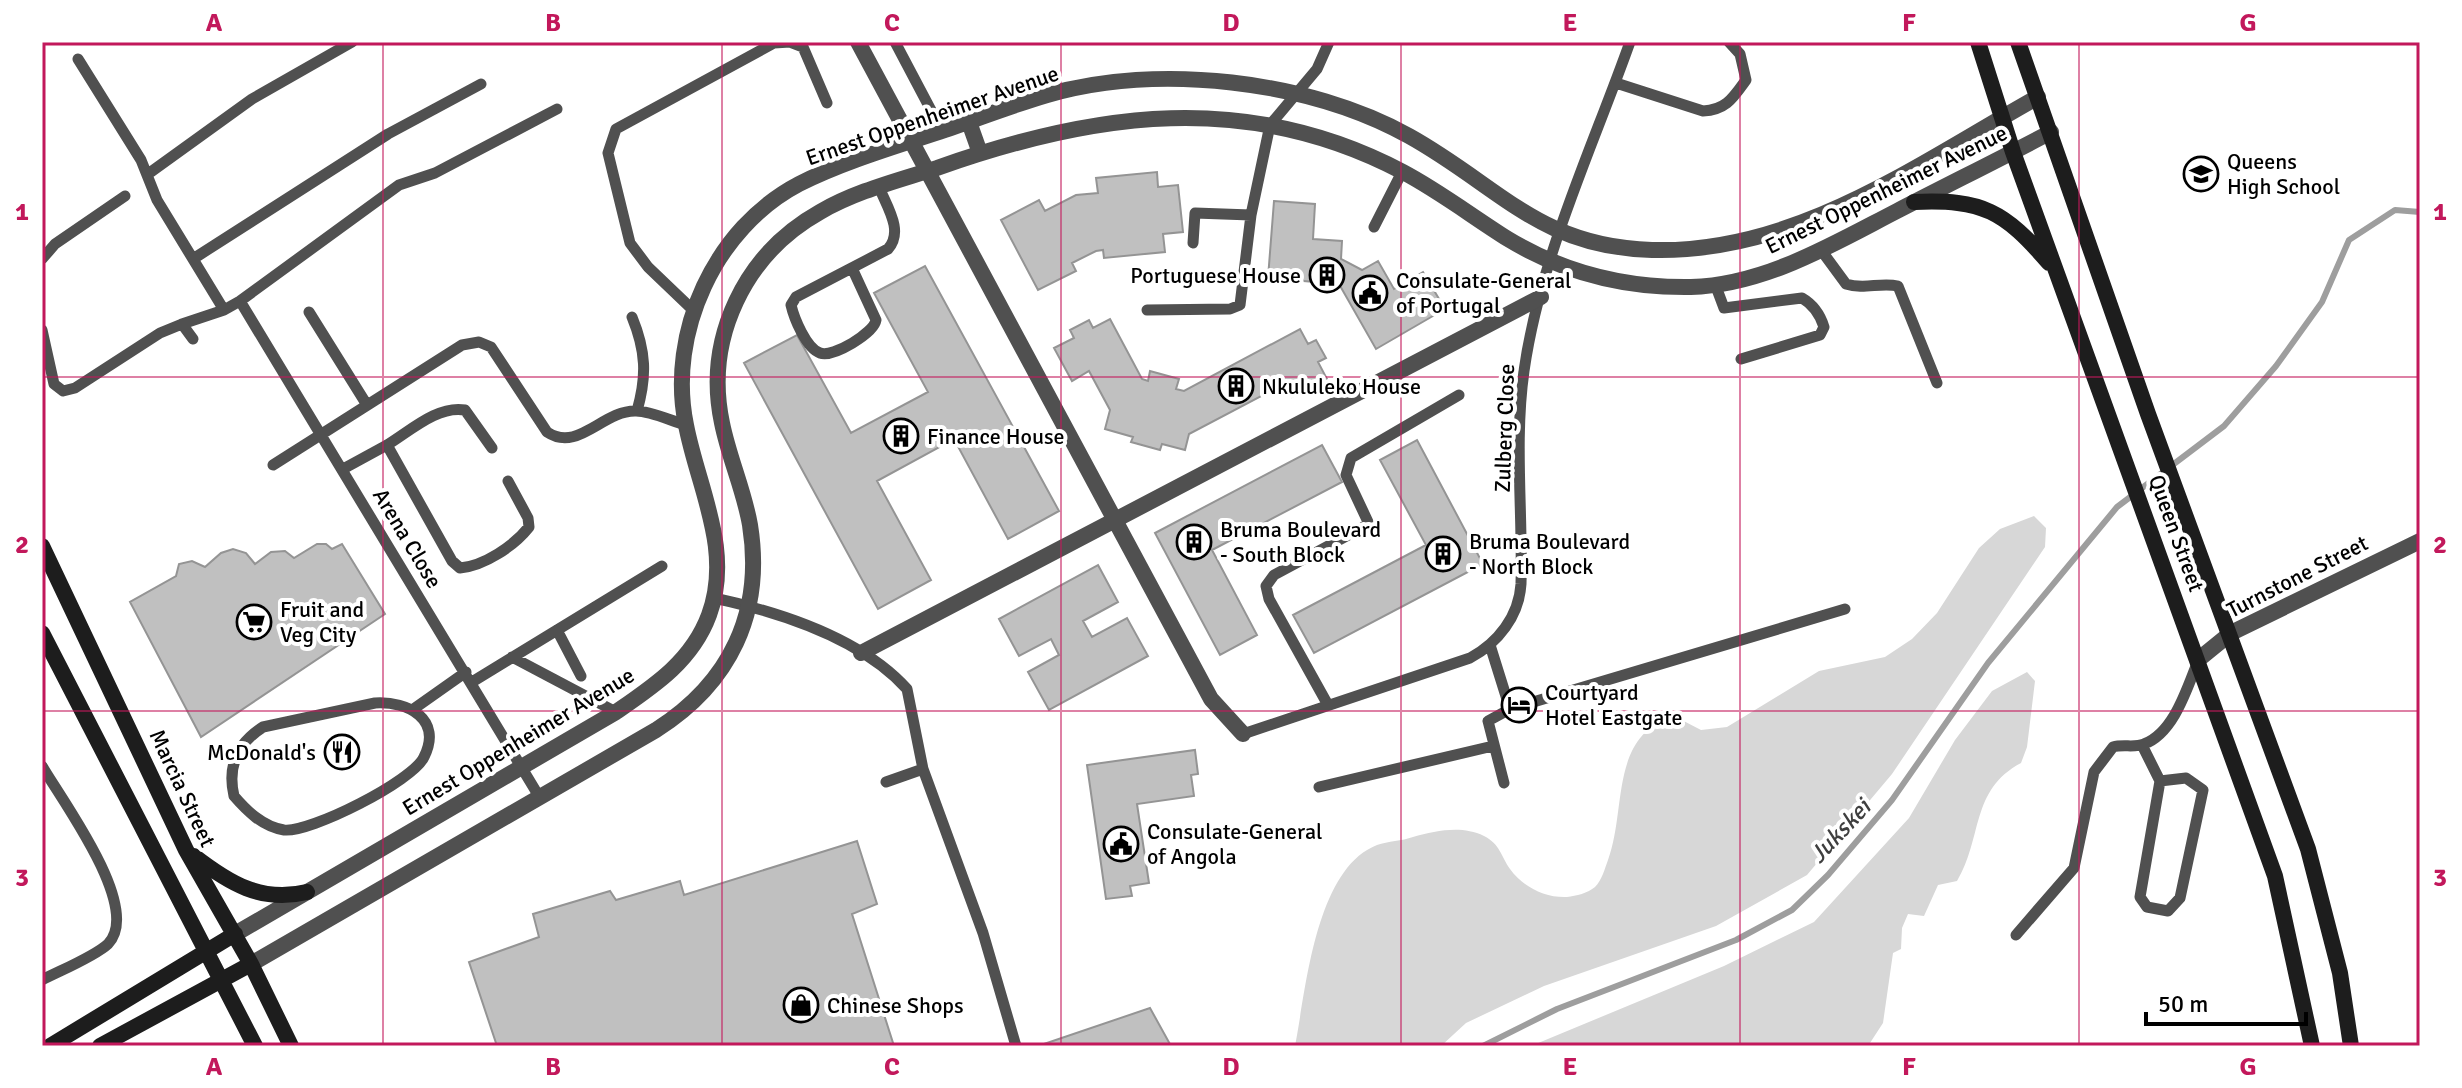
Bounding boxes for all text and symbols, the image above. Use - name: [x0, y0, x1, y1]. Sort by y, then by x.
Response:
- text: A: [206, 7, 223, 39]
- text: B: [545, 7, 561, 39]
- text: C: [884, 7, 900, 39]
- text: D: [1222, 7, 1240, 39]
- text: E: [1563, 7, 1577, 39]
- text: F: [1902, 7, 1916, 39]
- text: G: [2239, 7, 2257, 39]
- street label: Ernest Oppenheimer Avenue: [802, 59, 1062, 172]
- street label: Ernest Oppenheimer Avenue: [1761, 119, 2012, 260]
- place label: Queens High School: [2227, 148, 2340, 200]
- school or university icon: Queens High School: [2182, 155, 2220, 193]
- text: 1: [15, 196, 29, 228]
- text: 1: [2433, 196, 2447, 228]
- building icon: Portuguese House: [1308, 256, 1346, 294]
- place label: Portuguese House: [1130, 262, 1301, 289]
- place label: Consulate-General of Portugal: [1396, 267, 1572, 319]
- public building icon: Consulate-General of Portugal: [1351, 274, 1389, 312]
- street label: Zulberg Close: [1489, 363, 1520, 493]
- building icon: Nkululeko House: [1217, 367, 1255, 405]
- place label: Nkululeko House: [1262, 373, 1421, 400]
- building icon: Finance House: [882, 417, 920, 455]
- place label: Finance House: [927, 423, 1065, 450]
- street label: Queen Street: [2143, 471, 2210, 596]
- street label: Arena Close: [367, 483, 448, 593]
- place label: Bruma Boulevard - South Block: [1220, 516, 1381, 568]
- building icon: Bruma Boulevard - South Block: [1175, 523, 1213, 561]
- place label: Bruma Boulevard - North Block: [1469, 528, 1630, 580]
- text: 2: [15, 529, 29, 561]
- street label: Turnstone Street: [2222, 529, 2373, 624]
- text: 2: [2433, 529, 2447, 561]
- building icon: Bruma Boulevard - North Block: [1424, 535, 1462, 573]
- place label: Fruit and Veg City: [280, 596, 364, 648]
- supermarket icon: Fruit and Veg City: [235, 603, 273, 641]
- street label: Ernest Oppenheimer Avenue: [397, 661, 639, 821]
- place label: Courtyard Hotel Eastgate: [1545, 679, 1683, 731]
- hotel icon: Courtyard Hotel Eastgate: [1500, 686, 1538, 724]
- street label: Marcia Street: [144, 725, 222, 851]
- restaurant icon: McDonald's: [323, 733, 361, 771]
- place label: McDonald's: [207, 739, 316, 766]
- water label: Jukskei: [1803, 791, 1879, 869]
- place label: Consulate-General of Angola: [1147, 818, 1323, 870]
- public building icon: Consulate-General of Angola: [1102, 825, 1140, 863]
- text: 3: [15, 862, 29, 894]
- text: 3: [2433, 862, 2447, 894]
- scale bar: [2146, 976, 2306, 1026]
- shop icon: Chinese Shops: [782, 986, 820, 1024]
- text: 50 m: [2158, 989, 2208, 1019]
- place label: Chinese Shops: [827, 992, 964, 1019]
- text: A: [206, 1051, 223, 1083]
- text: B: [545, 1051, 561, 1083]
- text: C: [884, 1051, 900, 1083]
- text: D: [1222, 1051, 1240, 1083]
- text: E: [1563, 1051, 1577, 1083]
- text: F: [1902, 1051, 1916, 1083]
- text: G: [2239, 1051, 2257, 1083]

